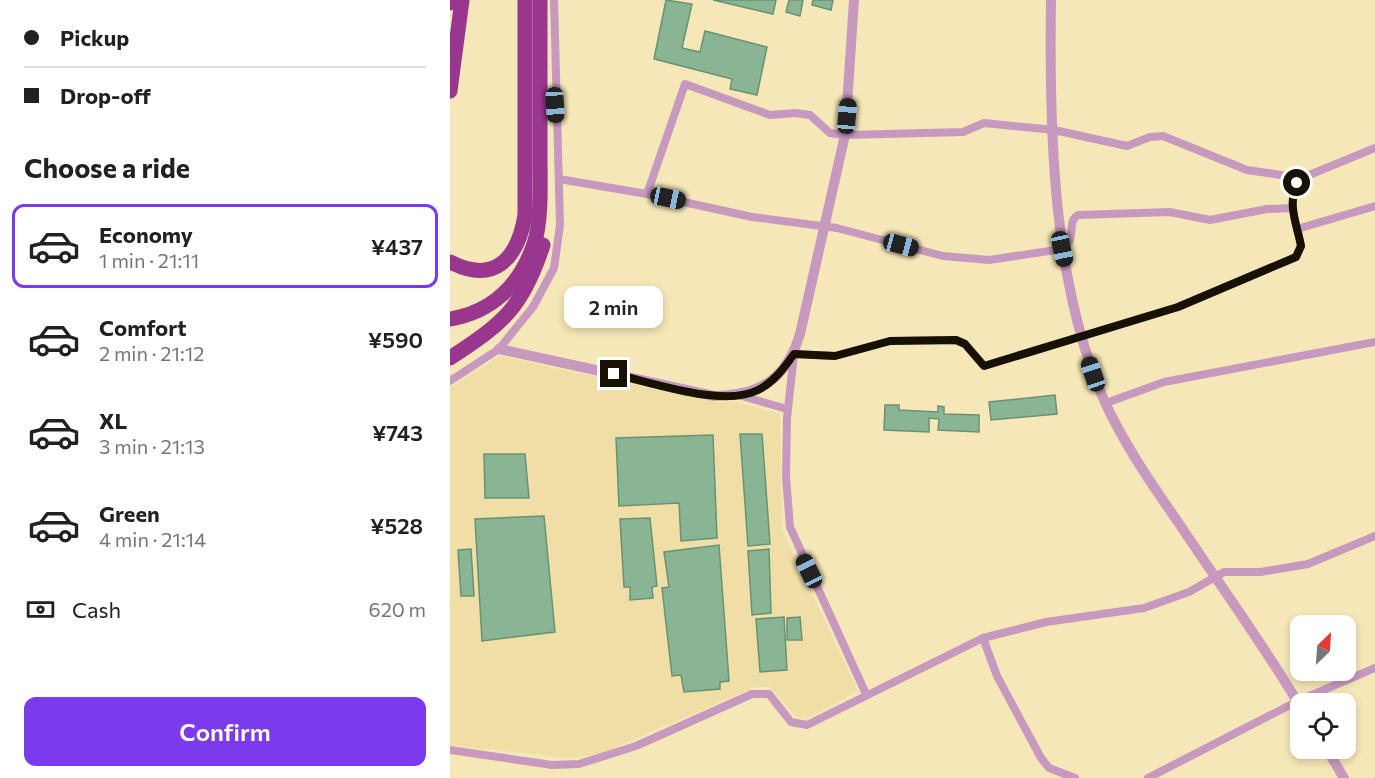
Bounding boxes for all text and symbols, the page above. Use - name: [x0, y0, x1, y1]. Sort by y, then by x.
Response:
- text: Pickup: [60, 24, 129, 51]
- text: Drop-off: [60, 82, 151, 109]
- car: [545, 87, 565, 123]
- car: [836, 97, 858, 135]
- text: Choose a ride: [24, 151, 190, 184]
- route start: [1283, 169, 1310, 196]
- car: [649, 185, 687, 211]
- icon: car: [27, 219, 81, 273]
- text: Economy: [99, 221, 193, 248]
- car: [1049, 230, 1075, 268]
- car: [881, 232, 921, 258]
- text: ¥437: [371, 233, 423, 260]
- text: 1 min · 21:11: [99, 248, 199, 272]
- callout: 2 min: [564, 287, 663, 329]
- text: 2 min: [589, 295, 638, 319]
- icon: car: [27, 312, 81, 366]
- text: Comfort: [99, 314, 187, 341]
- text: ¥590: [368, 326, 423, 353]
- text: 2 min · 21:12: [99, 341, 204, 365]
- car: [1079, 354, 1107, 394]
- route end: [600, 360, 627, 387]
- icon: car: [27, 405, 81, 459]
- text: XL: [99, 407, 127, 434]
- text: ¥743: [372, 419, 423, 446]
- text: 3 min · 21:13: [99, 434, 205, 458]
- icon: car: [27, 498, 81, 552]
- text: Green: [99, 500, 160, 527]
- text: ¥528: [370, 512, 423, 539]
- text: 4 min · 21:14: [99, 527, 206, 551]
- car: [793, 551, 825, 591]
- icon: cash: [24, 593, 57, 626]
- text: Cash: [72, 596, 121, 623]
- text: 620 m: [369, 597, 426, 621]
- north arrow: [1290, 615, 1356, 681]
- map controls: [1290, 615, 1356, 759]
- button: locate: [1290, 693, 1356, 759]
- button: Confirm: [24, 697, 426, 766]

